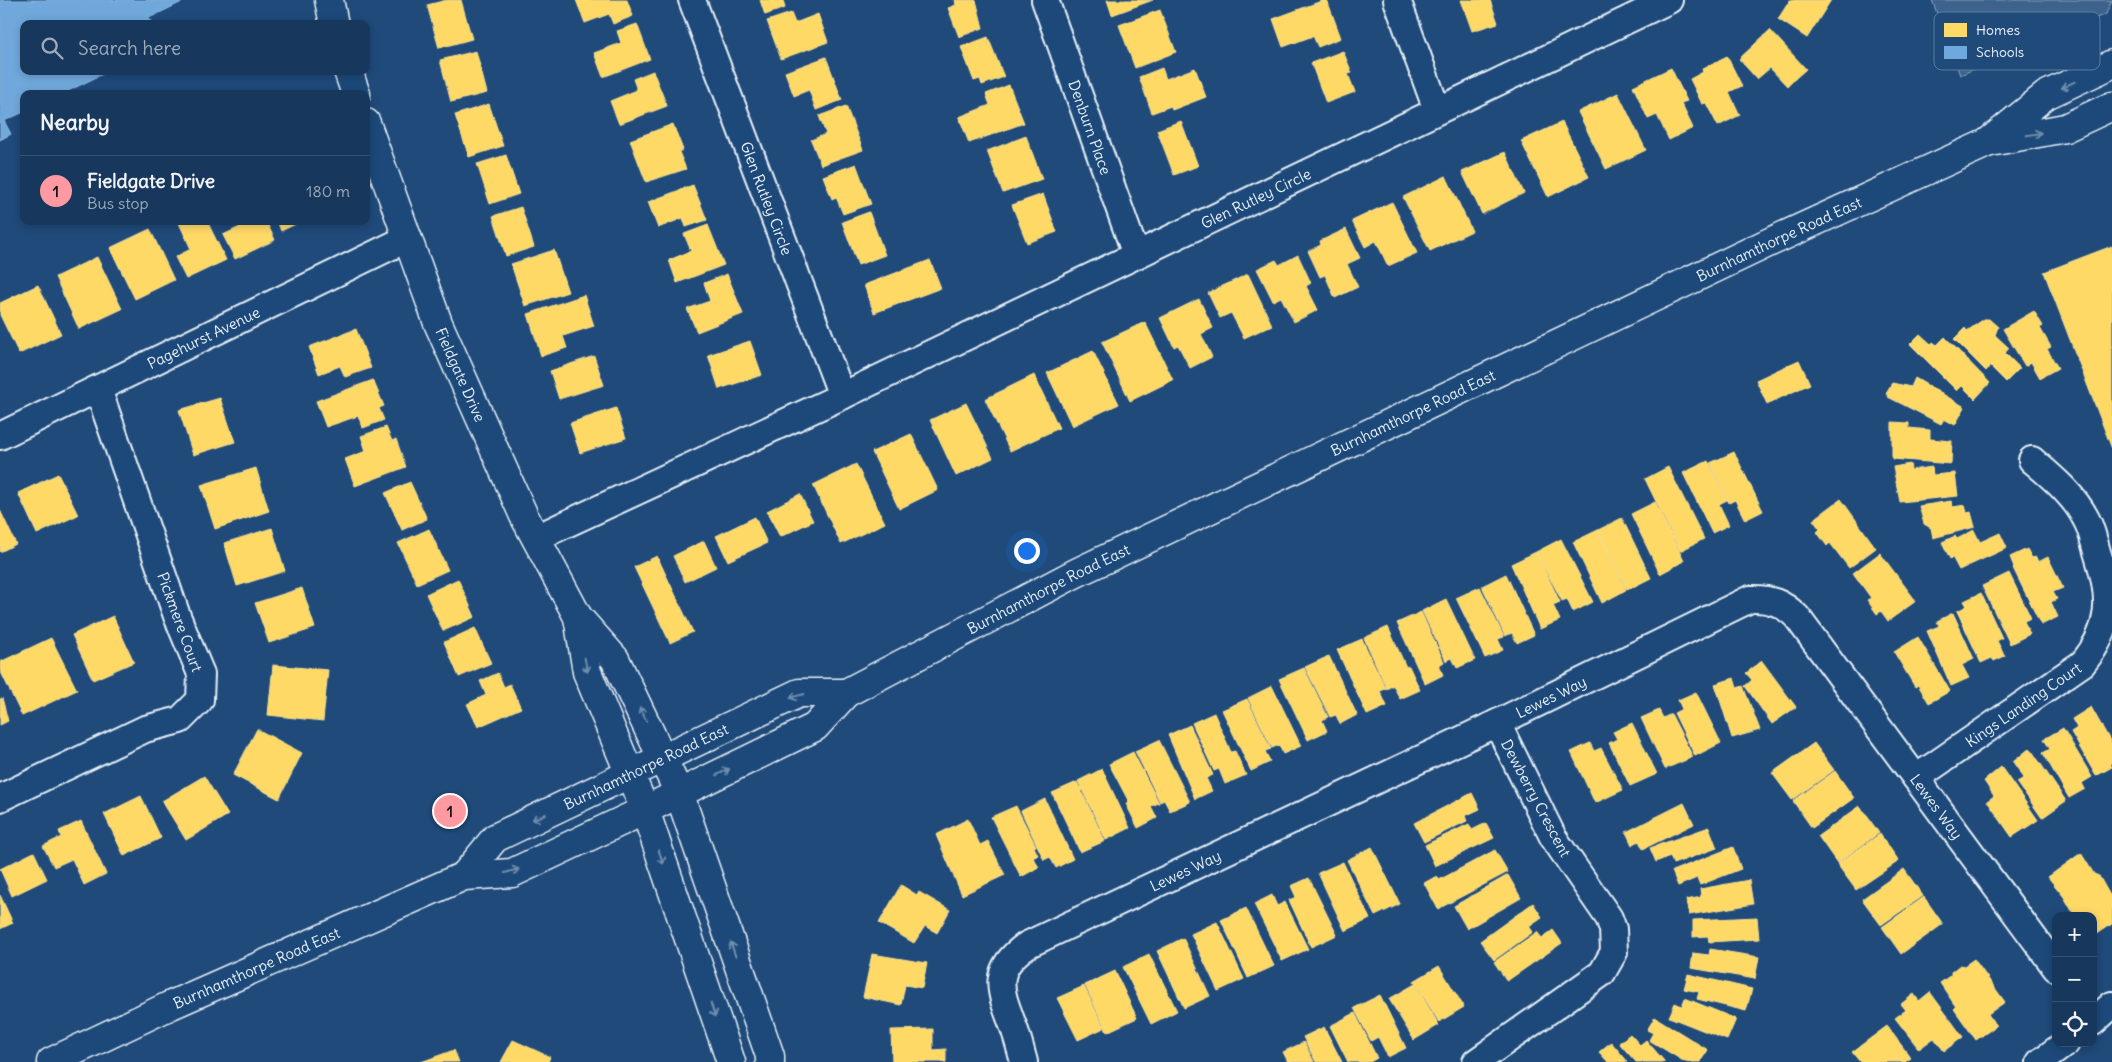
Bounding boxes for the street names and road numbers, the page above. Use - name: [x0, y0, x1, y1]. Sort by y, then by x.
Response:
- street label: Denburn Place: [1065, 77, 1116, 177]
- street label: Glen Rutley Circle: [737, 139, 797, 258]
- street label: Glen Rutley Circle: [1198, 163, 1314, 232]
- street label: Burnhamthorpe Road East: [1693, 192, 1864, 285]
- street label: Pagehurst Avenue: [144, 302, 263, 373]
- street label: Fieldgate Drive: [432, 324, 490, 425]
- street label: Burnhamthorpe Road East: [1327, 365, 1498, 460]
- street label: Burnhamthorpe Road East: [964, 539, 1133, 638]
- street label: Pickmere Court: [153, 570, 207, 674]
- street label: Kings Landing Court: [1962, 658, 2085, 751]
- street label: Lewes Way: [1512, 671, 1589, 722]
- street label: Burnhamthorpe Road East: [560, 719, 731, 813]
- street label: Dewberry Crescent: [1497, 736, 1575, 860]
- street label: Lewes Way: [1906, 770, 1967, 843]
- street label: Lewes Way: [1147, 845, 1224, 895]
- street label: Burnhamthorpe Road East: [170, 923, 342, 1013]

